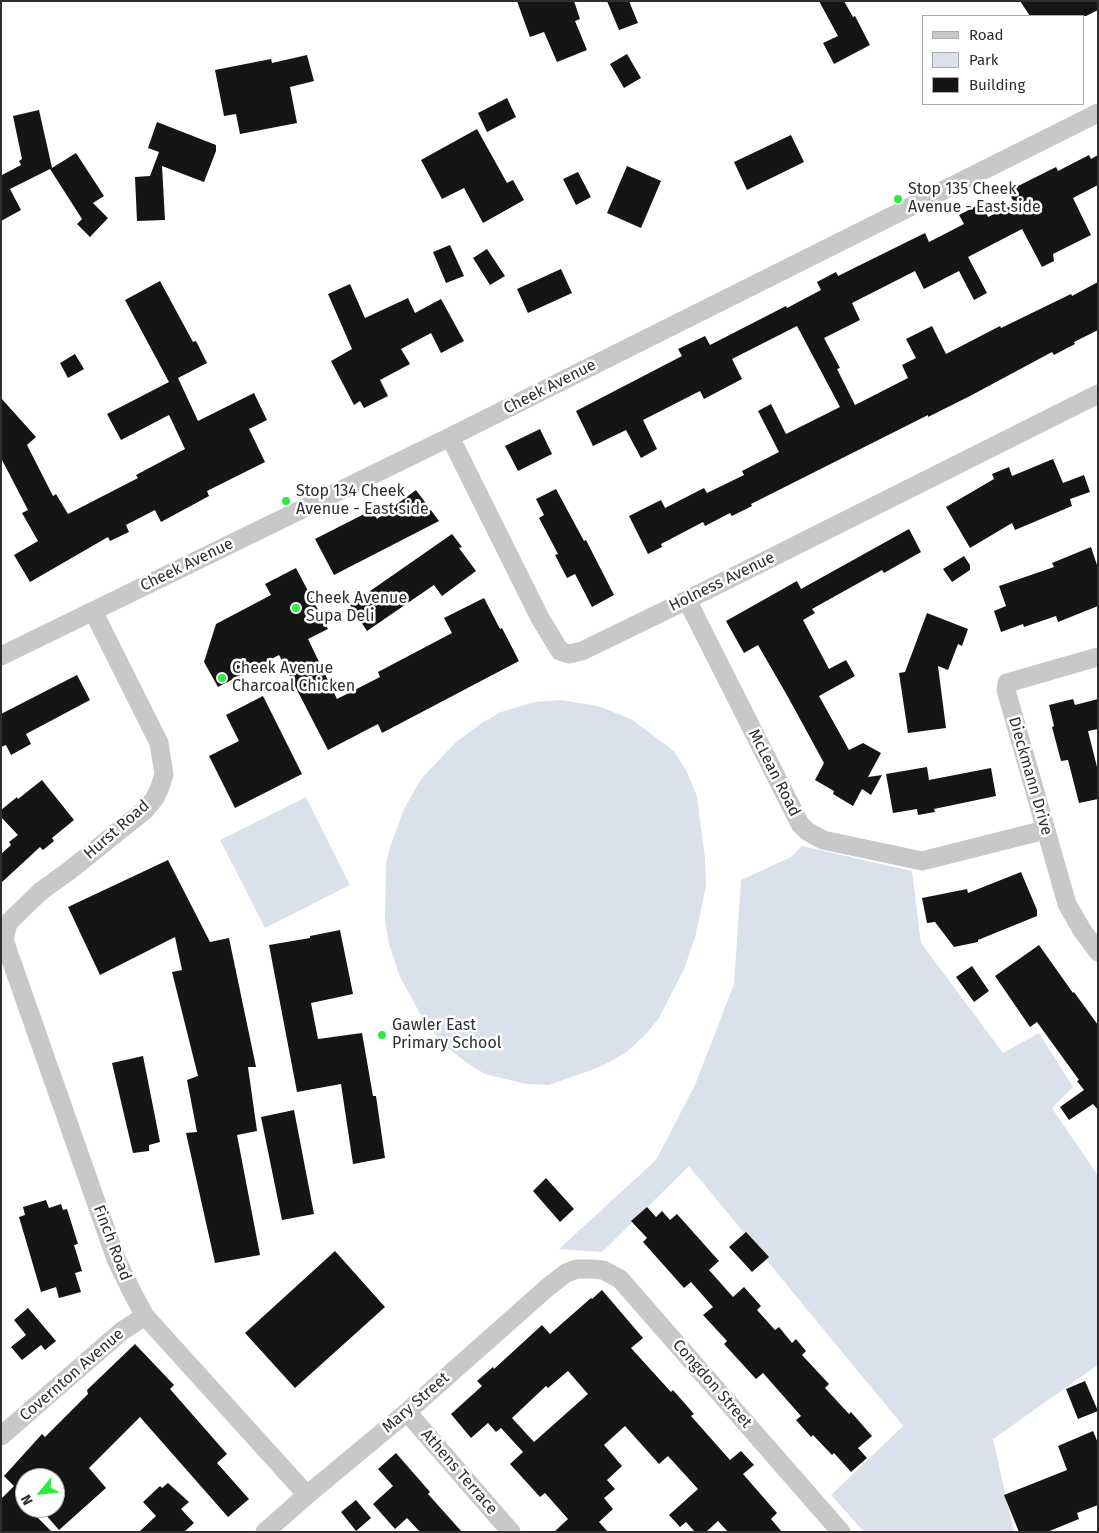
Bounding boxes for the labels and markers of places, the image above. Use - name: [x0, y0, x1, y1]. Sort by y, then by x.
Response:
- place label: Stop 135 Cheek Avenue - East side: [908, 180, 1041, 218]
- marker: Stop 135 Cheek Avenue - East side: [892, 193, 904, 205]
- place label: Stop 134 Cheek Avenue - East side: [296, 482, 429, 520]
- marker: Stop 134 Cheek Avenue - East side: [280, 495, 292, 507]
- place label: Cheek Avenue Supa Deli: [306, 589, 407, 627]
- marker: Cheek Avenue Supa Deli: [290, 602, 302, 614]
- place label: Cheek Avenue Charcoal Chicken: [232, 659, 355, 697]
- marker: Cheek Avenue Charcoal Chicken: [216, 672, 228, 684]
- place label: Gawler East Primary School: [392, 1016, 501, 1054]
- marker: Gawler East Primary School: [376, 1029, 388, 1041]

